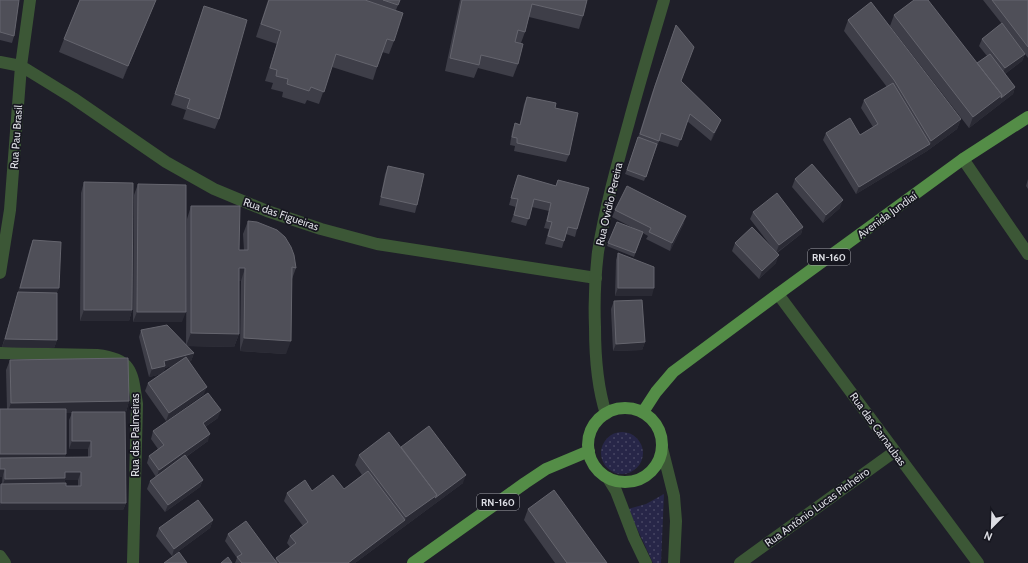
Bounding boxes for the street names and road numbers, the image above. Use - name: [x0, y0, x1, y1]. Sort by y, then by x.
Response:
- street label: Rua Pau Brasil: [7, 104, 25, 170]
- street label: Rua Ovidio Pereira: [593, 160, 626, 247]
- street label: Avenida Jundiaí: [854, 188, 920, 241]
- street label: Rua das Figueiras: [241, 195, 321, 234]
- road number: RN-160: [808, 249, 850, 265]
- street label: Rua das Carnaubas: [847, 390, 910, 469]
- street label: Rua das Palmeiras: [128, 393, 142, 477]
- street label: Rua Antônio Lucas Pinheiro: [762, 464, 872, 550]
- road number: RN-160: [477, 494, 519, 510]

